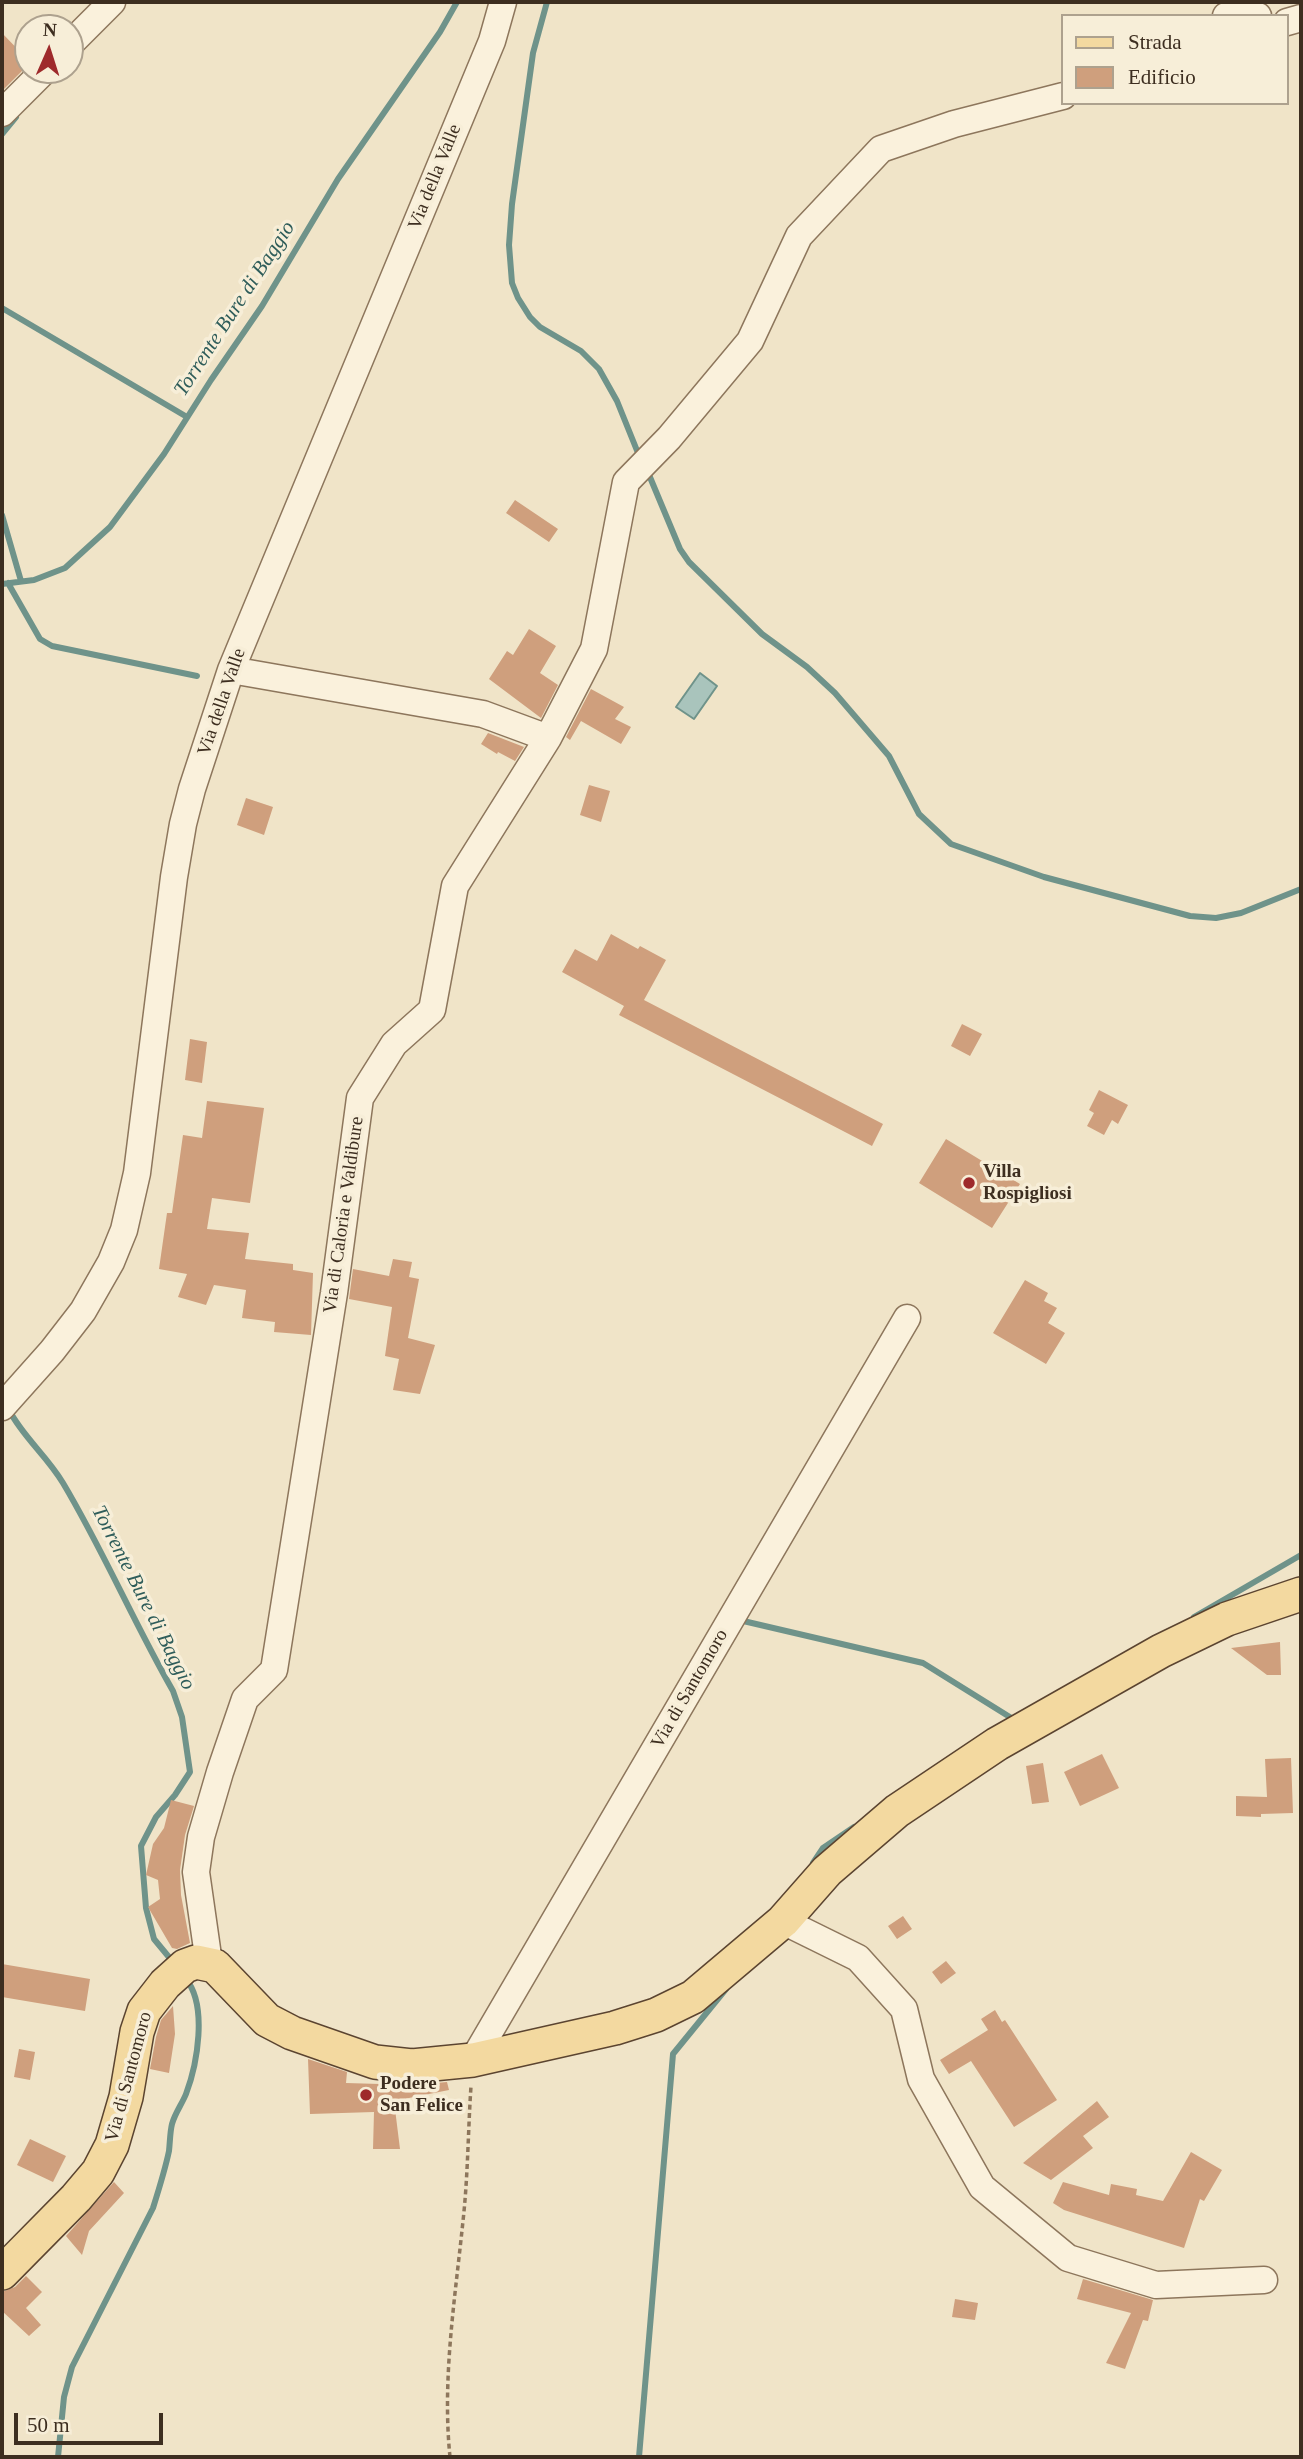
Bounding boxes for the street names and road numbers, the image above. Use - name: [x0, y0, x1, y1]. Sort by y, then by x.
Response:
- street label: Via della Valle: [403, 121, 467, 233]
- street label: Via della Valle: [193, 645, 251, 759]
- street label: Via di Caloria e Valdibure: [319, 1115, 369, 1315]
- street label: Via di Santomoro: [647, 1625, 733, 1753]
- street label: Via di Santomoro: [101, 2009, 157, 2145]

